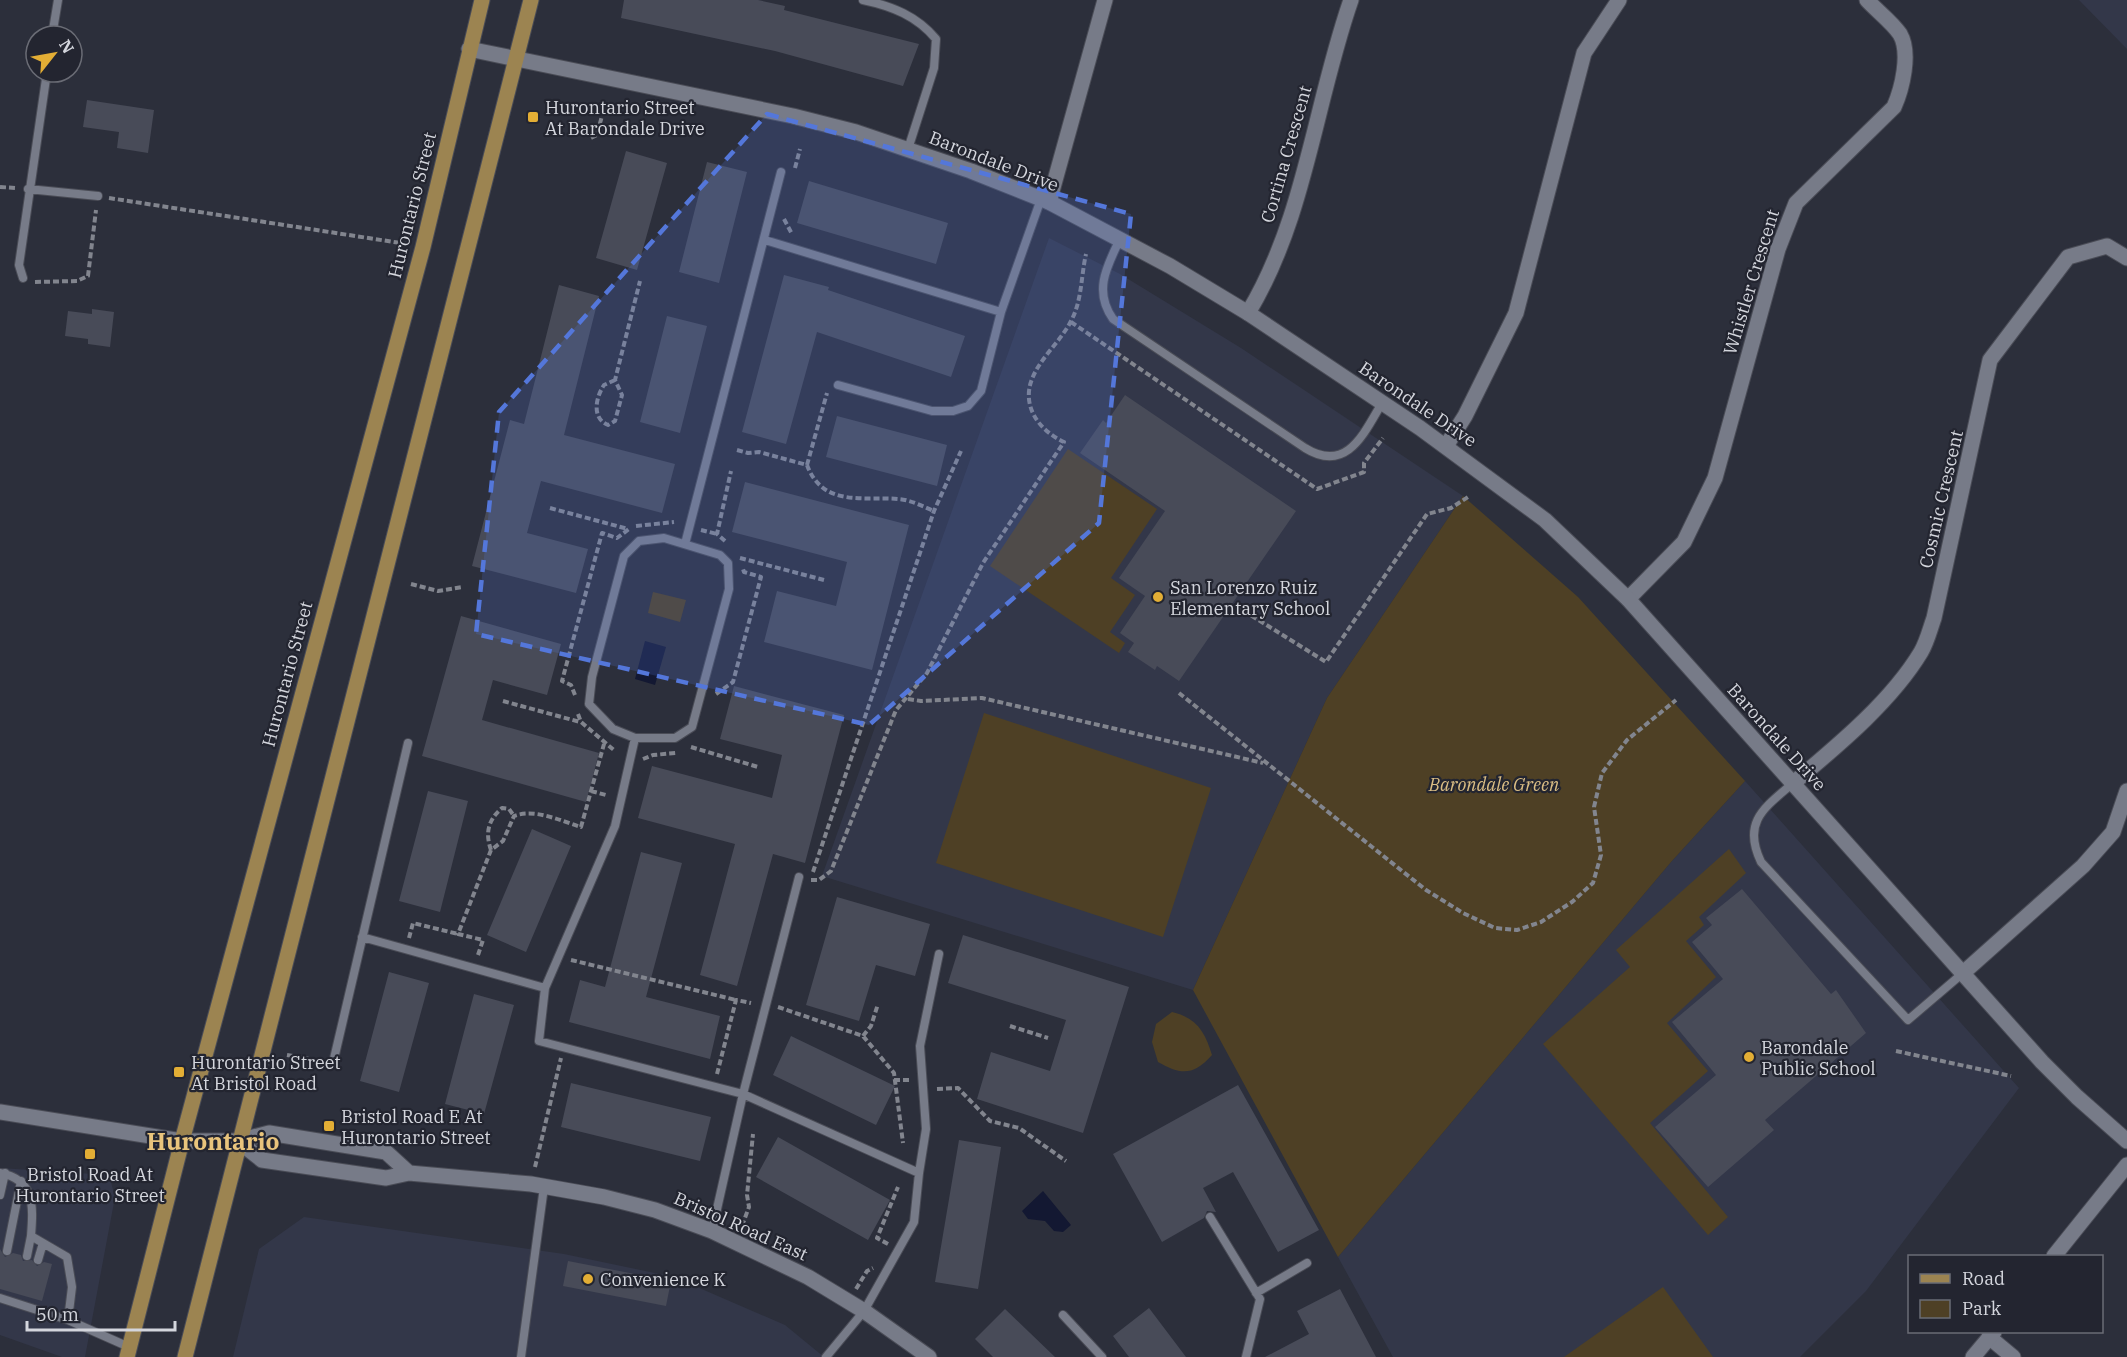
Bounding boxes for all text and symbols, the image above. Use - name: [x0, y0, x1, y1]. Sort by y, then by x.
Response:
- north arrow: [24, 24, 84, 84]
- text: N: [55, 36, 79, 57]
- street label: Cortina Crescent: [1255, 83, 1317, 225]
- place label: Hurontario Street At Barondale Drive: [545, 96, 705, 140]
- marker: Hurontario Street At Barondale Drive: [526, 110, 540, 124]
- street label: Barondale Drive: [926, 126, 1062, 196]
- street label: Hurontario Street: [383, 130, 441, 280]
- street label: Whistler Crescent: [1718, 206, 1784, 358]
- street label: Barondale Drive: [1355, 356, 1481, 452]
- street label: Cosmic Crescent: [1914, 428, 1968, 570]
- place label: San Lorenzo Ruiz Elementary School: [1170, 576, 1330, 620]
- marker: San Lorenzo Ruiz Elementary School: [1151, 590, 1165, 604]
- street label: Hurontario Street: [257, 599, 317, 749]
- street label: Barondale Drive: [1723, 678, 1831, 796]
- park label: Barondale Green: [1428, 773, 1560, 796]
- place label: Barondale Public School: [1761, 1036, 1876, 1080]
- marker: Barondale Public School: [1742, 1050, 1756, 1064]
- place label: Hurontario Street At Bristol Road: [191, 1051, 341, 1095]
- marker: Hurontario Street At Bristol Road: [172, 1065, 186, 1079]
- place label: Bristol Road E At Hurontario Street: [341, 1105, 491, 1149]
- marker: Bristol Road E At Hurontario Street: [322, 1119, 336, 1133]
- district label: Hurontario: [146, 1125, 280, 1157]
- marker: Bristol Road At Hurontario Street: [83, 1147, 97, 1161]
- place label: Bristol Road At Hurontario Street: [15, 1163, 165, 1207]
- street label: Bristol Road East: [671, 1186, 811, 1266]
- legend: [1908, 1255, 2103, 1333]
- text: Road: [1962, 1267, 2005, 1290]
- place label: Convenience K: [600, 1268, 726, 1291]
- marker: Convenience K: [581, 1272, 595, 1286]
- scale bar: [27, 1294, 176, 1332]
- text: Park: [1962, 1297, 2002, 1320]
- text: 50 m: [36, 1303, 79, 1326]

